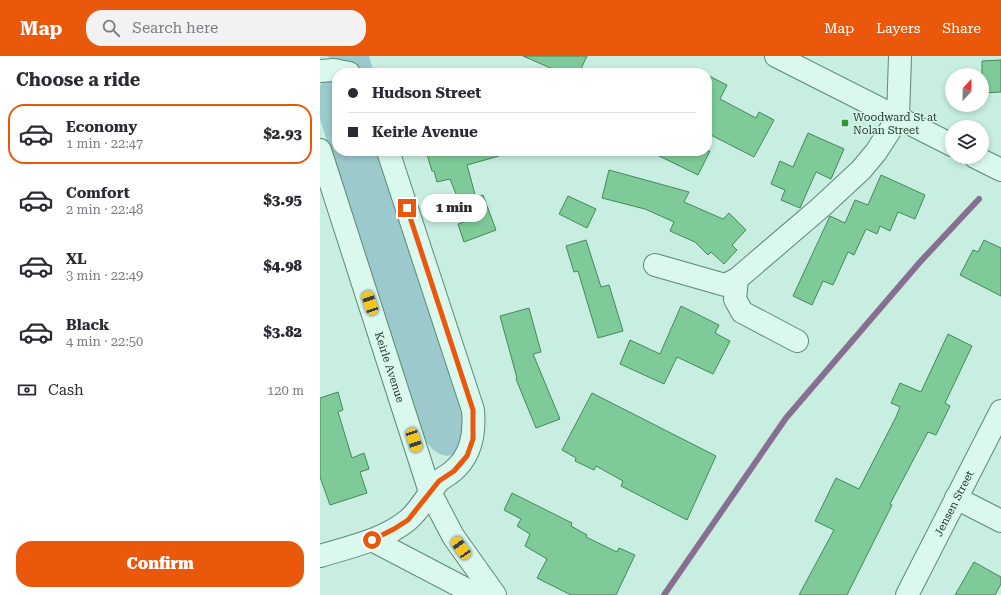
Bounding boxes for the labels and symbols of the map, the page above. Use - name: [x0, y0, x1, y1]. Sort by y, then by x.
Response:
- north arrow: [945, 68, 989, 112]
- place label: Woodward St at Nolan Street: [853, 111, 937, 137]
- marker: Woodward St at Nolan Street: [840, 118, 850, 128]
- callout: 1 min: [421, 194, 487, 222]
- route end: [398, 199, 416, 217]
- car: [361, 290, 379, 316]
- street label: Keirle Avenue: [372, 330, 407, 404]
- car: [405, 427, 423, 453]
- street label: Jensen Street: [932, 469, 976, 538]
- route start: [363, 531, 381, 549]
- car: [449, 535, 473, 561]

